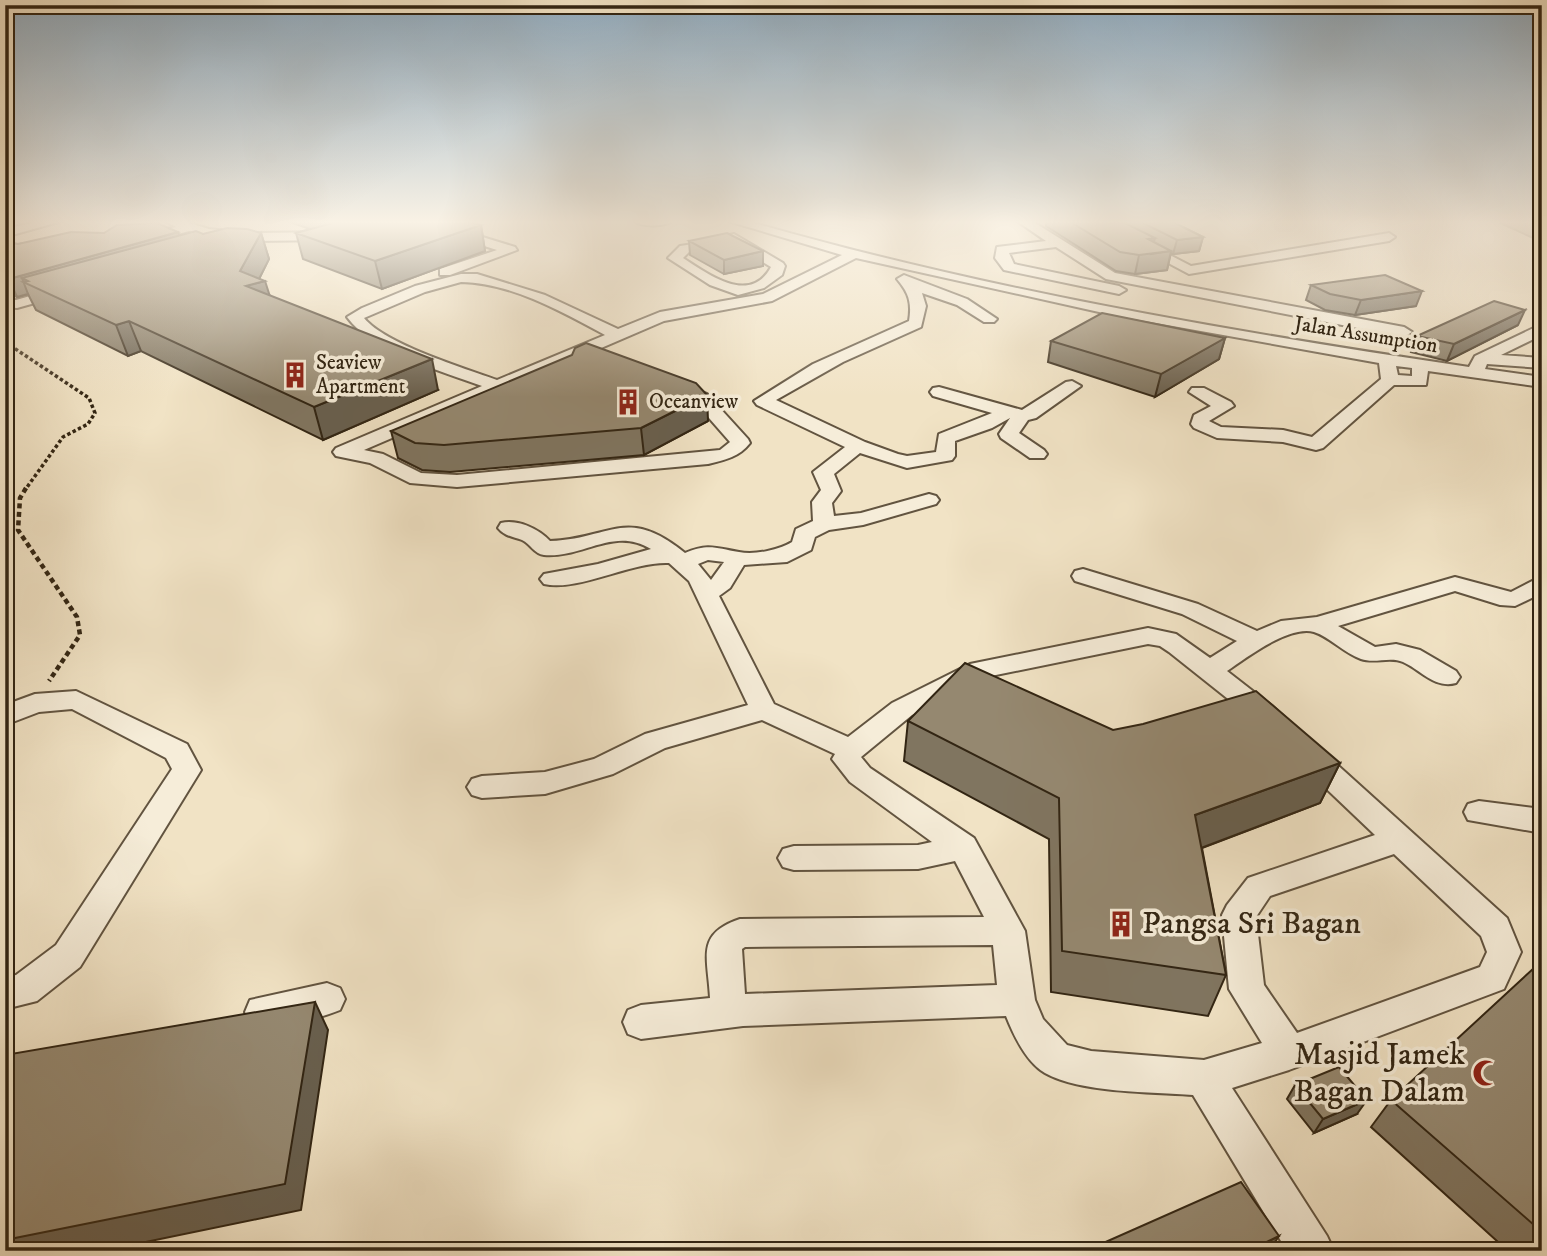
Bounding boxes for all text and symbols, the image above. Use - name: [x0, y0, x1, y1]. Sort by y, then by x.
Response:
- street label: Jalan Assumption: [1290, 311, 1440, 359]
- place label: Seaview Apartment: [316, 350, 406, 400]
- building icon: Seaview Apartment: [280, 360, 310, 390]
- building icon: Oceanview: [613, 387, 643, 417]
- place label: Oceanview: [649, 389, 739, 415]
- place label: Pangsa Sri Bagan: [1142, 904, 1361, 944]
- building icon: Pangsa Sri Bagan: [1106, 909, 1136, 939]
- place label: Masjid Jamek Bagan Dalam: [1294, 1035, 1465, 1112]
- mosque icon: Masjid Jamek Bagan Dalam: [1471, 1058, 1501, 1088]

